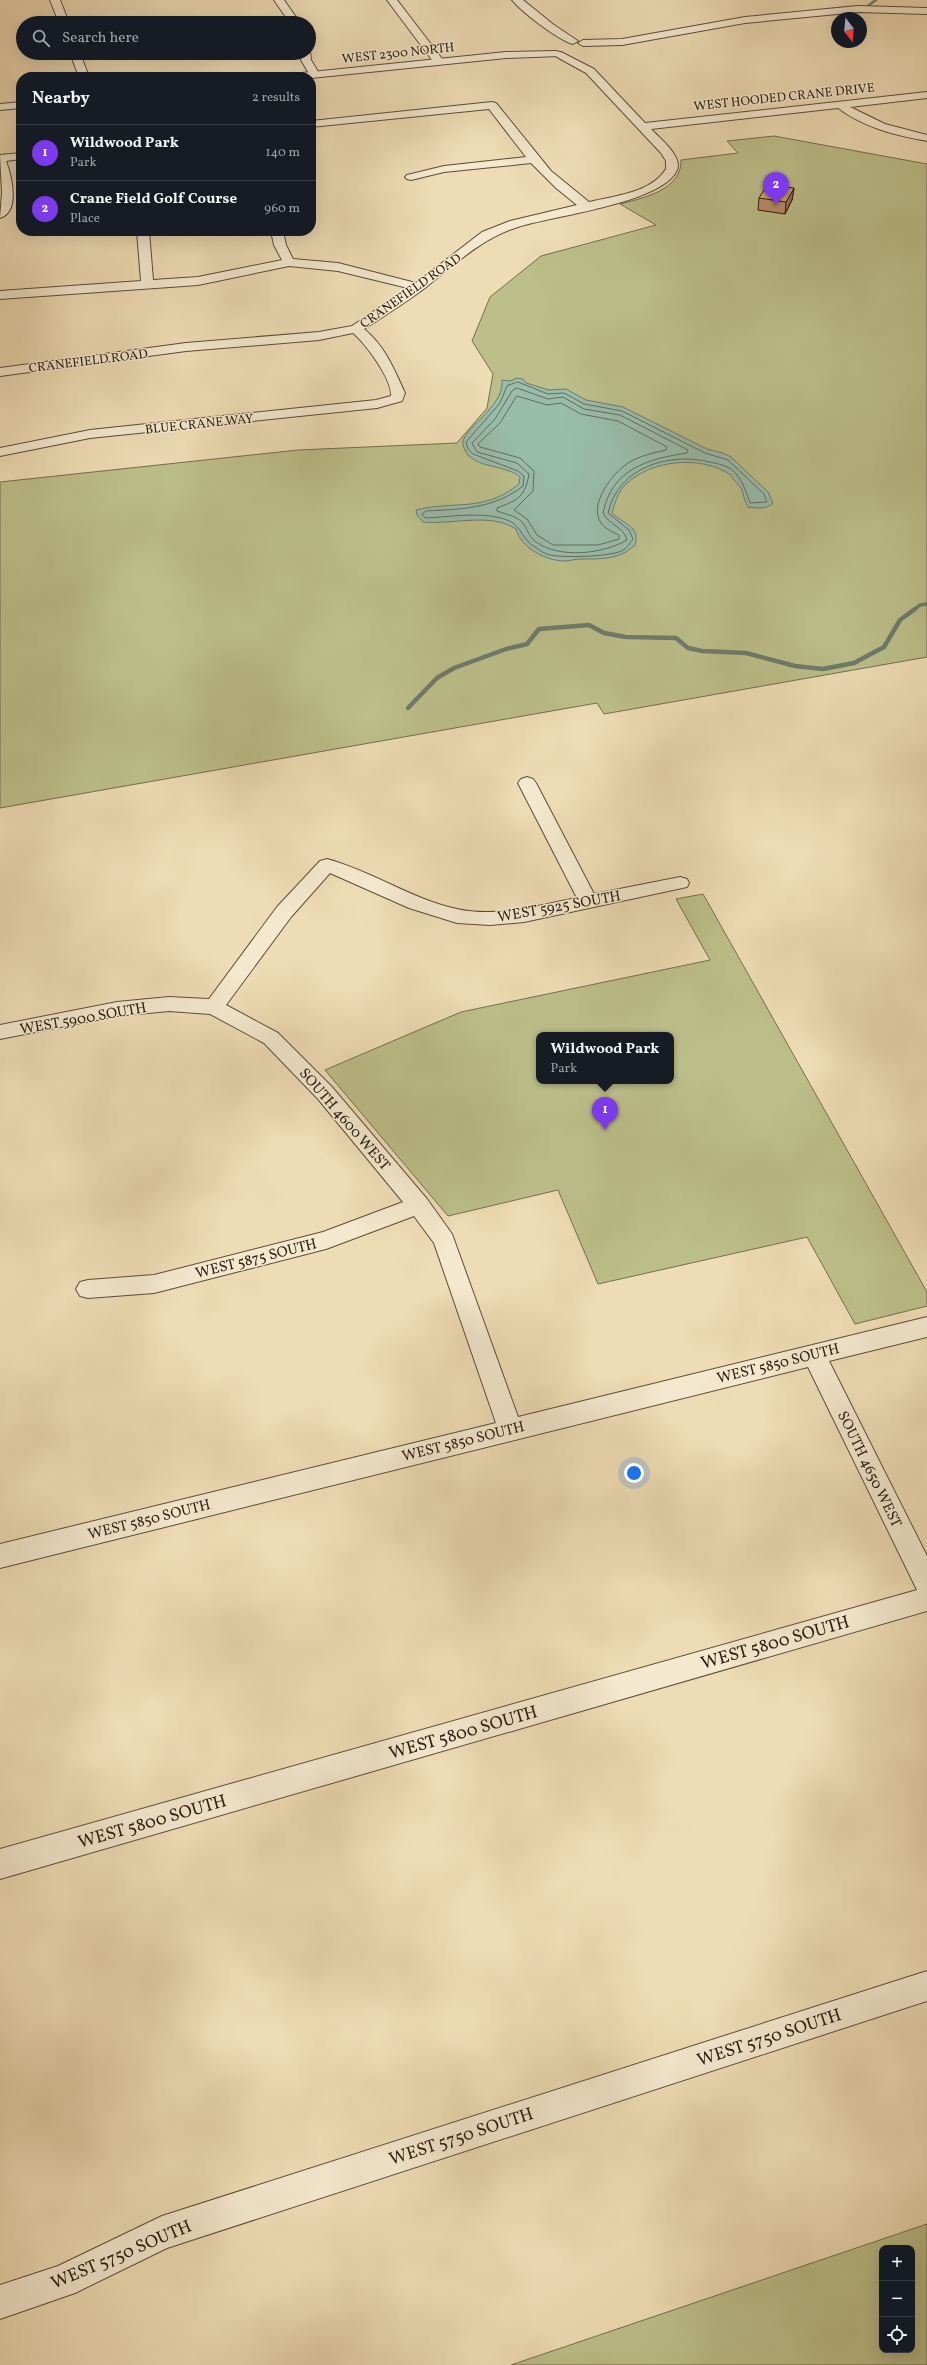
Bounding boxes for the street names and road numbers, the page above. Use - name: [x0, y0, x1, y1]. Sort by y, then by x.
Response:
- street label: WEST 2300 NORTH: [341, 39, 456, 69]
- street label: WEST HOODED CRANE DRIVE: [693, 80, 876, 116]
- street label: CRANEFIELD ROAD: [357, 250, 466, 333]
- street label: CRANEFIELD ROAD: [28, 346, 149, 378]
- street label: BLUE CRANE WAY: [144, 410, 254, 440]
- street label: WEST 5925 SOUTH: [496, 886, 623, 929]
- street label: WEST 5900 SOUTH: [18, 998, 148, 1041]
- street label: SOUTH 4600 WEST: [293, 1064, 395, 1176]
- street label: WEST 5875 SOUTH: [193, 1234, 319, 1285]
- street label: WEST 5850 SOUTH: [715, 1339, 842, 1390]
- street label: SOUTH 4650 WEST: [831, 1408, 906, 1532]
- street label: WEST 5850 SOUTH: [400, 1417, 527, 1468]
- street label: WEST 5850 SOUTH: [86, 1495, 213, 1546]
- street label: WEST 5800 SOUTH: [698, 1610, 853, 1677]
- street label: WEST 5800 SOUTH: [386, 1700, 541, 1767]
- street label: WEST 5800 SOUTH: [75, 1789, 230, 1856]
- street label: WEST 5750 SOUTH: [694, 2003, 845, 2074]
- street label: WEST 5750 SOUTH: [386, 2102, 537, 2173]
- street label: WEST 5750 SOUTH: [47, 2214, 196, 2296]

